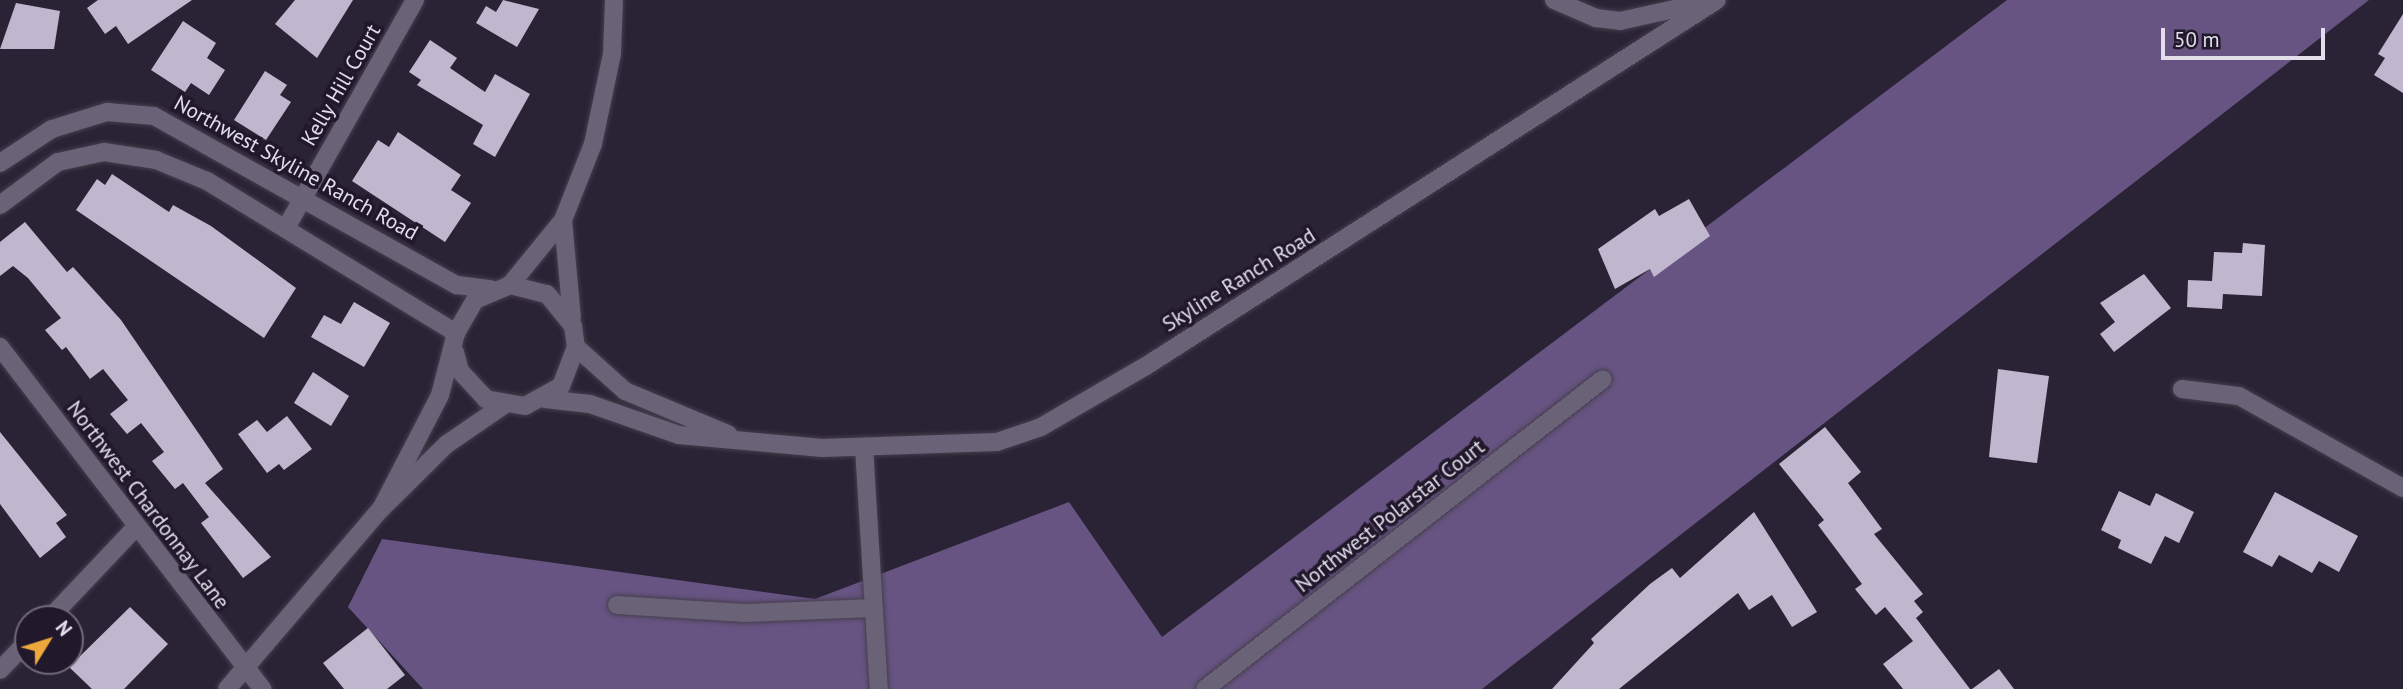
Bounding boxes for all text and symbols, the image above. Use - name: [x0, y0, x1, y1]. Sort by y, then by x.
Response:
- scale bar: [2165, 14, 2330, 58]
- street label: Kelly Hill Court: [296, 20, 386, 150]
- text: 50 m: [2174, 26, 2220, 53]
- street label: Northwest Skyline Ranch Road: [170, 90, 422, 246]
- street label: Skyline Ranch Road: [1158, 223, 1320, 337]
- street label: Northwest Chardonnay Lane: [61, 396, 235, 614]
- street label: Northwest Polarstar Court: [1290, 434, 1490, 598]
- north arrow: [14, 605, 84, 675]
- text: N: [51, 616, 77, 641]

